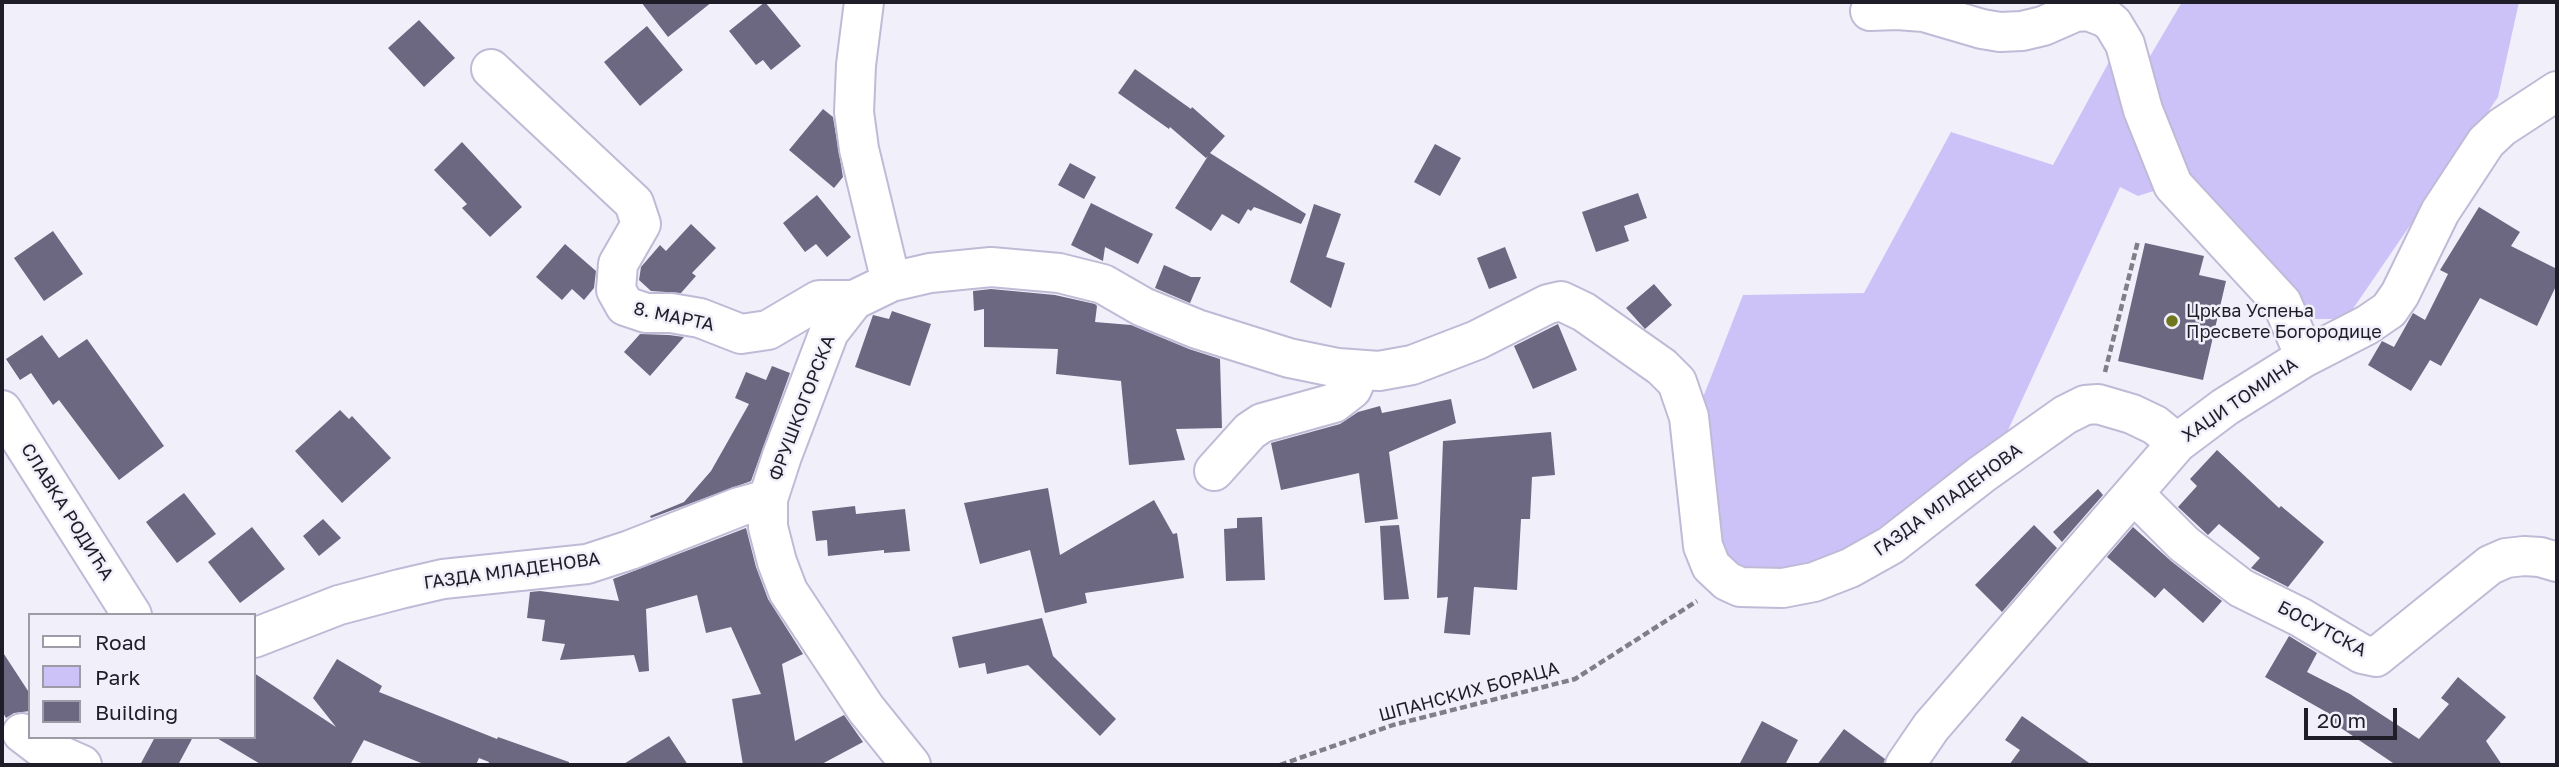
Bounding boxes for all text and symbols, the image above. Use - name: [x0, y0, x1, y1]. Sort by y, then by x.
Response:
- street label: 8. МАРТА: [632, 298, 716, 336]
- place label: Црква Успења Пресвете Богородице: [2186, 300, 2382, 342]
- marker: Црква Успења Пресвете Богородице: [2164, 313, 2180, 329]
- street label: ФРУШКОГОРСКА: [764, 332, 840, 484]
- street label: ХАЏИ ТОМИНА: [2178, 353, 2302, 447]
- street label: ГАЗДА МЛАДЕНОВА: [1870, 439, 2026, 561]
- street label: СЛАВКА РОДИЋА: [16, 440, 118, 584]
- street label: ГАЗДА МЛАДЕНОВА: [423, 548, 601, 594]
- street label: БОСУТСКА: [2274, 597, 2370, 661]
- legend: [28, 613, 256, 739]
- text: Road: [95, 629, 146, 655]
- street label: ШПАНСКИХ БОРАЦА: [1377, 658, 1561, 726]
- text: Park: [95, 664, 140, 690]
- scale bar: [2307, 694, 2400, 738]
- text: Building: [95, 699, 178, 725]
- text: 20 m: [2317, 707, 2366, 733]

